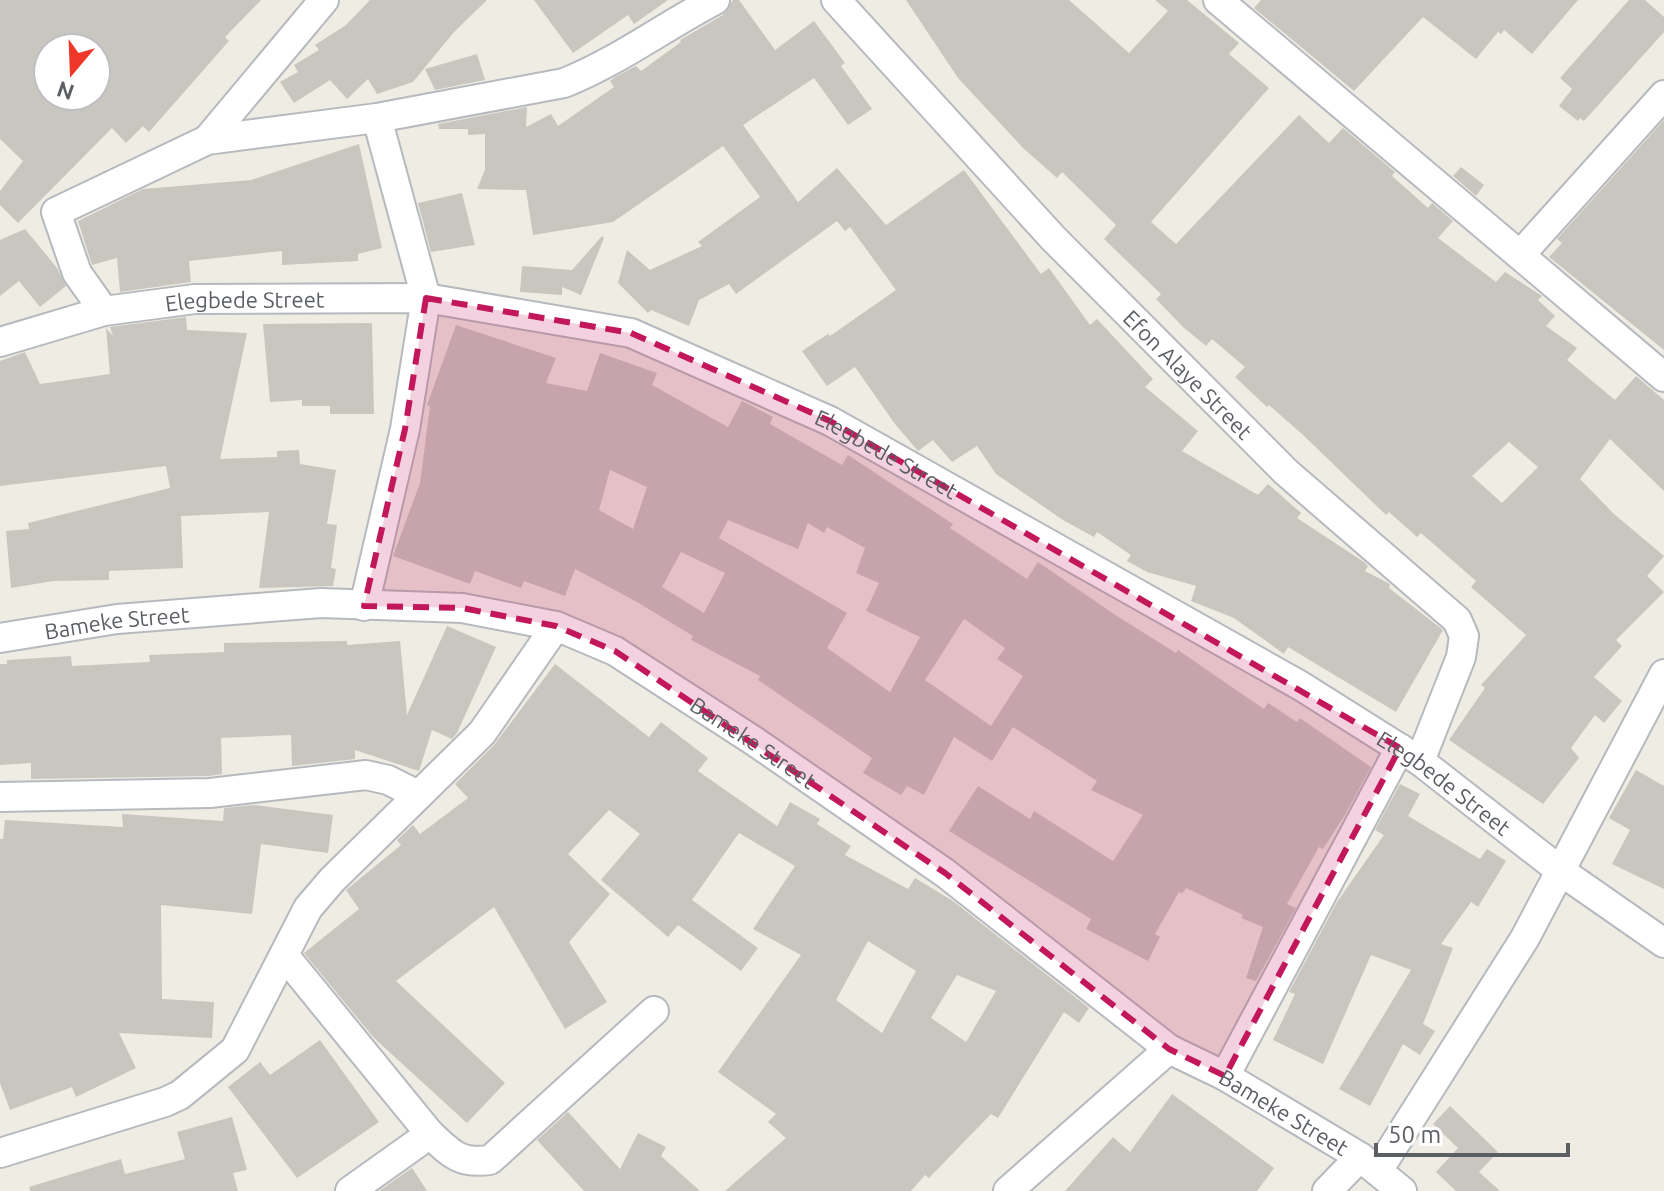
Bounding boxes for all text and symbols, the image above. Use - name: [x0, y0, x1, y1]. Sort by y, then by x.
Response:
- north arrow: [32, 32, 112, 112]
- text: N: [53, 77, 77, 106]
- street label: Elegbede Street: [164, 286, 325, 315]
- street label: Efon Alaye Street: [1119, 304, 1258, 444]
- street label: Elegbede Street: [812, 404, 963, 503]
- street label: Bameke Street: [42, 601, 191, 643]
- street label: Bameke Street: [686, 691, 822, 793]
- street label: Elegbede Street: [1373, 725, 1516, 840]
- street label: Bameke Street: [1215, 1063, 1354, 1160]
- scale bar: [1376, 1107, 1568, 1157]
- text: 50 m: [1388, 1121, 1441, 1148]

